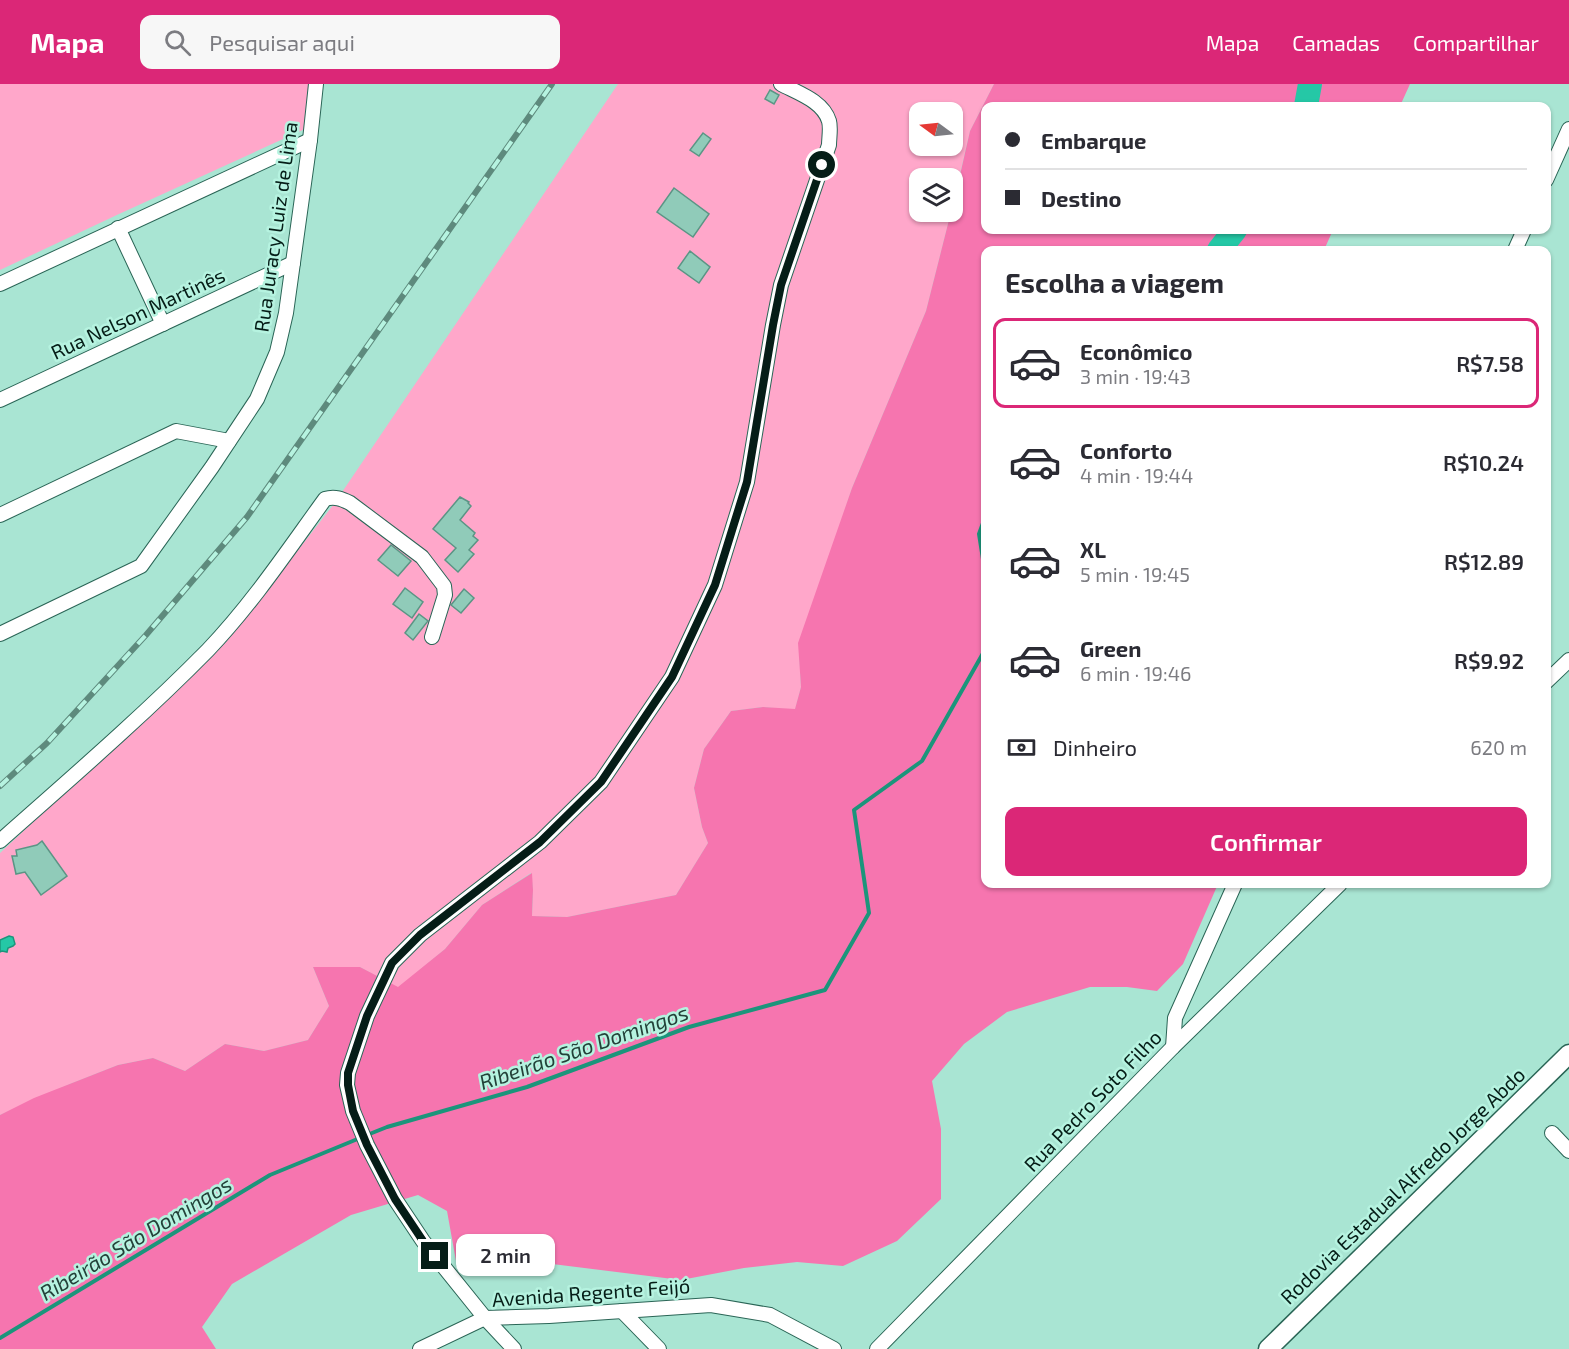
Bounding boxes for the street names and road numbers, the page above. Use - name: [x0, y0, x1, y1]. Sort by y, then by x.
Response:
- street label: Rua Juracy Luiz de Lima: [248, 120, 302, 334]
- street label: Rua Nelson Martinês: [47, 262, 228, 364]
- street label: Rua Pedro Soto Filho: [1019, 1025, 1166, 1176]
- street label: Rodovia Estadual Alfredo Jorge Abdo: [1275, 1062, 1529, 1309]
- street label: Avenida Regente Feijó: [491, 1273, 691, 1311]

